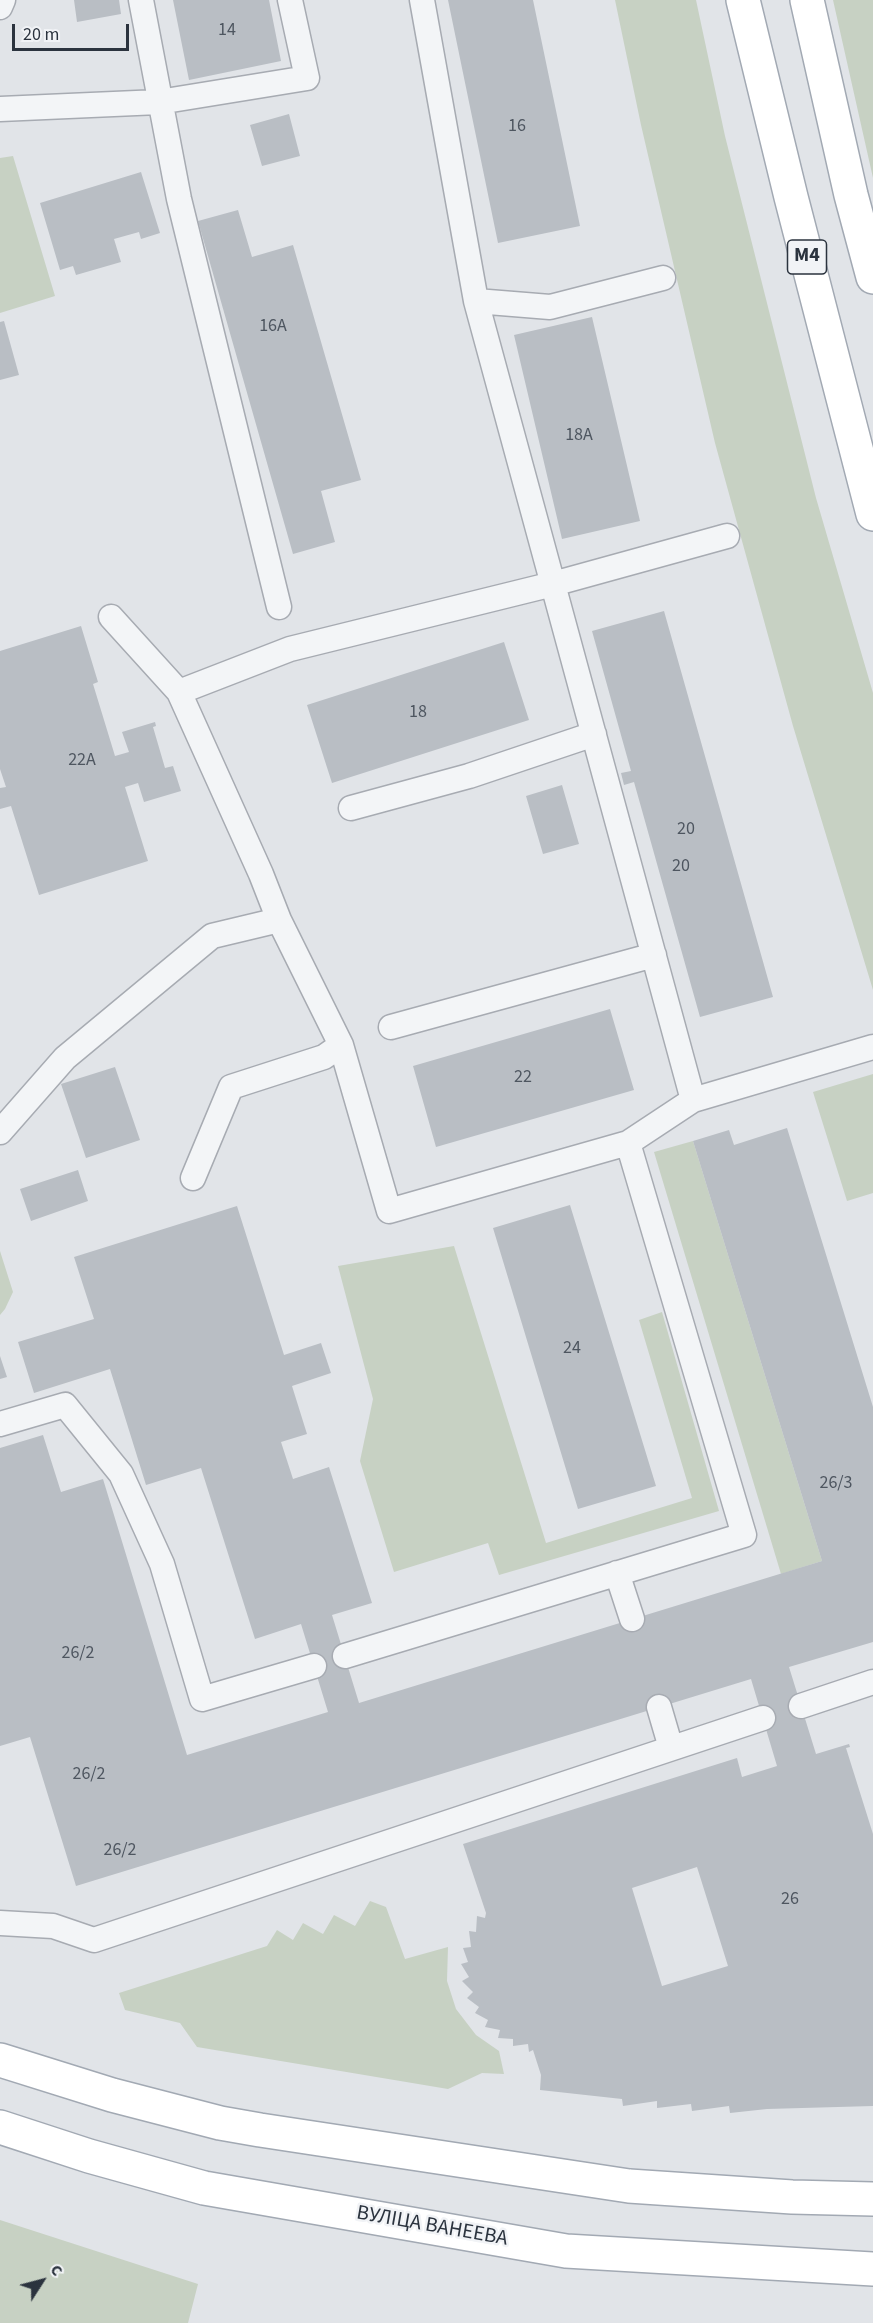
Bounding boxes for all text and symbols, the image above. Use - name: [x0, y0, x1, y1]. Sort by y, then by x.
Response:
- scale bar: [15, 12, 132, 50]
- house number: 14: [218, 20, 236, 42]
- text: 20 m: [23, 22, 59, 47]
- house number: 16: [508, 116, 526, 138]
- road number: М4: [788, 240, 826, 274]
- house number: 16А: [259, 316, 287, 338]
- house number: 18А: [565, 425, 593, 447]
- house number: 18: [409, 702, 427, 724]
- house number: 22А: [68, 750, 96, 772]
- house number: 20: [677, 819, 695, 841]
- house number: 20: [672, 856, 690, 878]
- house number: 22: [514, 1067, 532, 1089]
- house number: 24: [563, 1338, 581, 1360]
- house number: 26/3: [819, 1473, 853, 1495]
- house number: 26/2: [61, 1643, 95, 1665]
- house number: 26/2: [72, 1764, 106, 1786]
- house number: 26/2: [103, 1840, 137, 1862]
- house number: 26: [781, 1889, 799, 1911]
- street label: ВУЛІЦА ВАНЕЕВА: [354, 2201, 510, 2253]
- north arrow: [12, 2251, 72, 2311]
- text: С: [45, 2260, 68, 2281]

